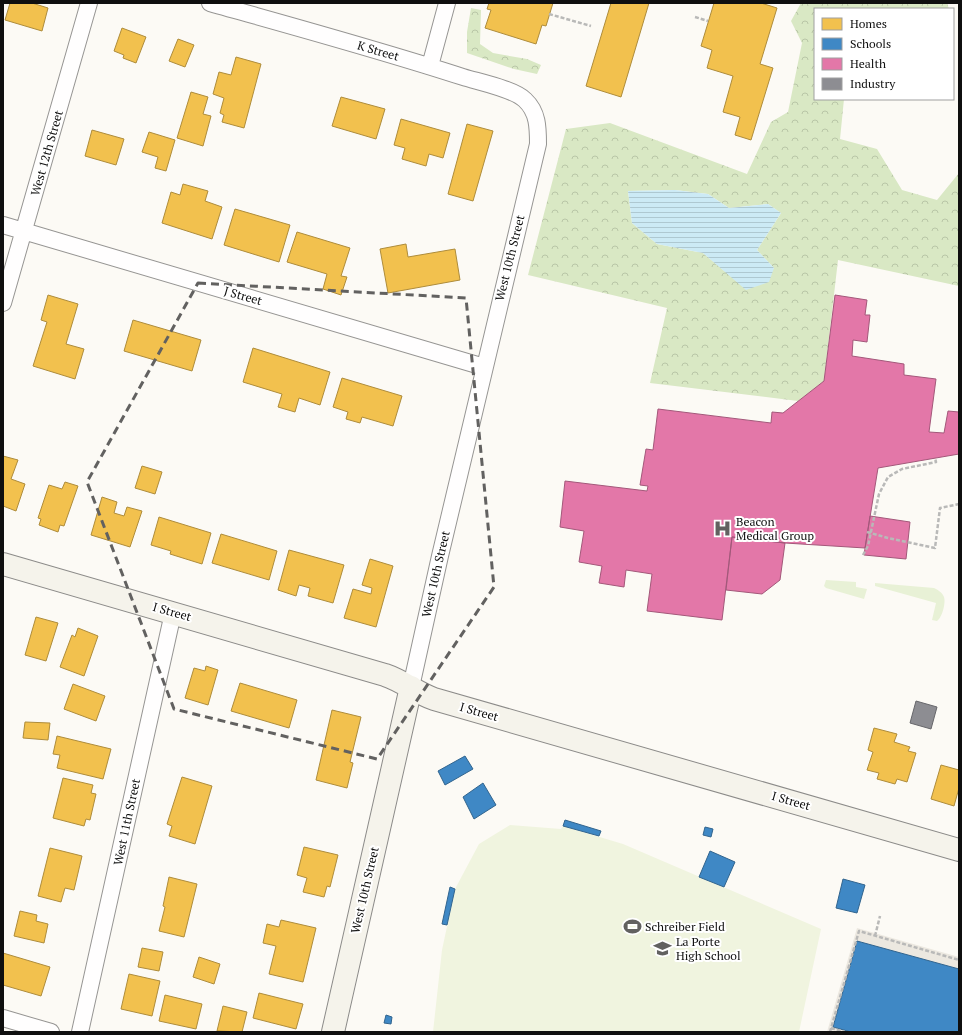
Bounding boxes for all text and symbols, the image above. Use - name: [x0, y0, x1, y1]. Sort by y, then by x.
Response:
- legend: [814, 8, 954, 100]
- text: Homes: [850, 16, 887, 31]
- text: Schools: [850, 36, 891, 51]
- street label: K Street: [356, 37, 401, 64]
- text: Health: [850, 56, 886, 71]
- text: Industry: [850, 76, 896, 91]
- street label: West 12th Street: [27, 108, 66, 197]
- street label: West 10th Street: [492, 213, 528, 303]
- street label: J Street: [222, 283, 264, 308]
- place label: Beacon Medical Group: [736, 514, 814, 543]
- hospital icon: Beacon Medical Group: [713, 519, 733, 539]
- street label: West 10th Street: [418, 529, 453, 619]
- street label: I Street: [151, 599, 194, 624]
- street label: I Street: [458, 699, 501, 724]
- street label: West 11th Street: [110, 777, 143, 867]
- street label: I Street: [770, 788, 813, 813]
- street label: West 10th Street: [347, 845, 382, 935]
- sports icon: Schreiber Field: [622, 917, 642, 937]
- place label: Schreiber Field: [645, 919, 725, 934]
- place label: La Porte High School: [676, 934, 741, 963]
- school or university icon: La Porte High School: [653, 939, 673, 959]

